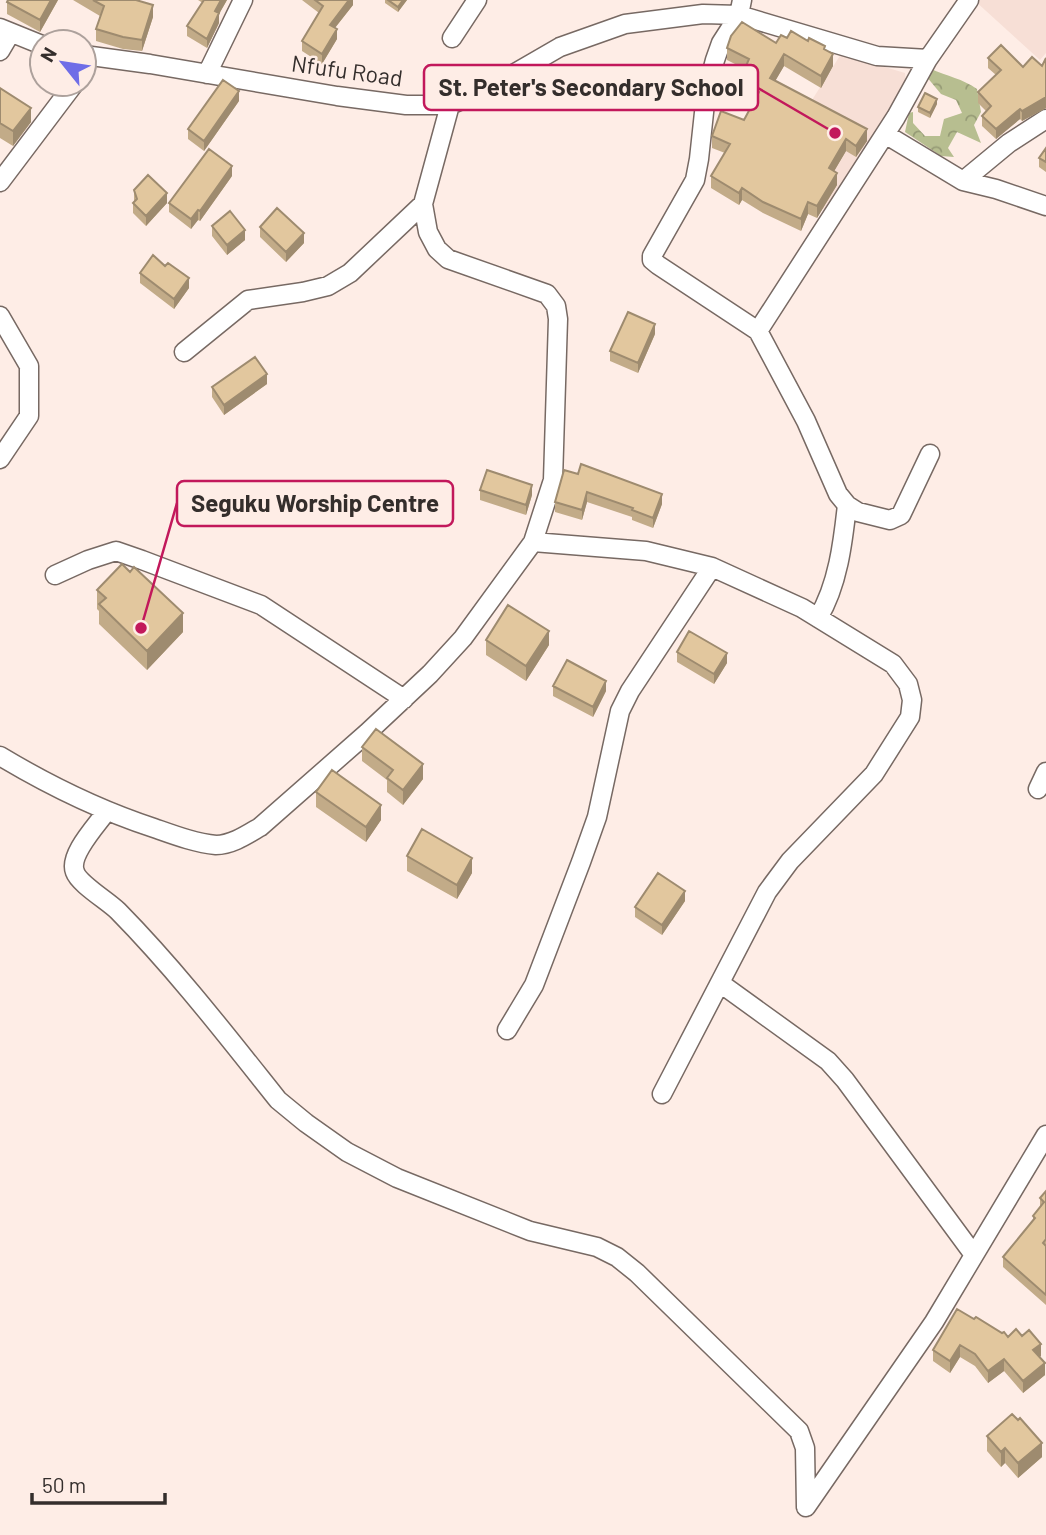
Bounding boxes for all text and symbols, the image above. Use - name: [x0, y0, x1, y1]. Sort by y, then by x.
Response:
- north arrow: [28, 28, 98, 98]
- text: N: [35, 43, 61, 65]
- street label: Nfufu Road: [290, 48, 405, 92]
- callout: St. Peter's Secondary School: [424, 65, 758, 110]
- text: St. Peter's Secondary School: [438, 72, 744, 101]
- callout: Seguku Worship Centre: [177, 481, 453, 526]
- text: Seguku Worship Centre: [191, 488, 439, 517]
- scale bar: [32, 1462, 164, 1506]
- text: 50 m: [42, 1472, 86, 1497]

